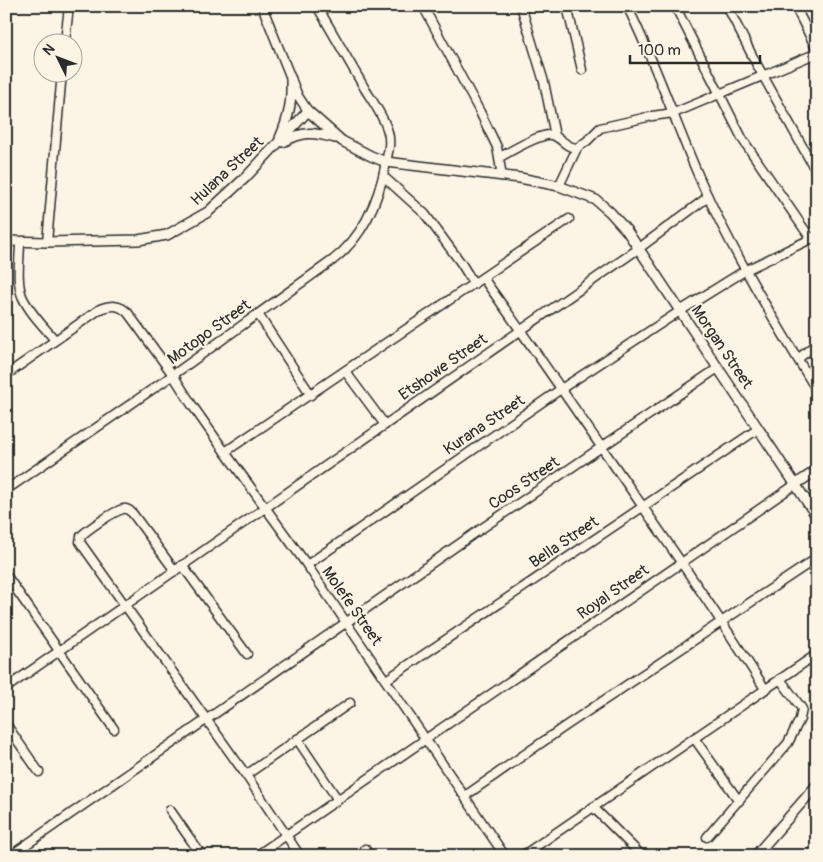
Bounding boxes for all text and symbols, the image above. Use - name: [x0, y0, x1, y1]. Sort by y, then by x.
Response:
- north arrow: [32, 32, 82, 82]
- scale bar: [630, 32, 760, 64]
- text: N: [39, 40, 58, 59]
- text: 100 m: [638, 41, 681, 60]
- street label: Hulana Street: [186, 132, 268, 210]
- street label: Motopo Street: [163, 295, 255, 369]
- street label: Morgan Street: [687, 301, 758, 393]
- street label: Etshowe Street: [395, 329, 492, 405]
- street label: Kurana Street: [440, 390, 529, 459]
- street label: Coos Street: [485, 452, 564, 514]
- street label: Bella Street: [526, 511, 603, 572]
- street label: Royal Street: [573, 560, 653, 624]
- street label: Molefe Street: [317, 563, 387, 650]

